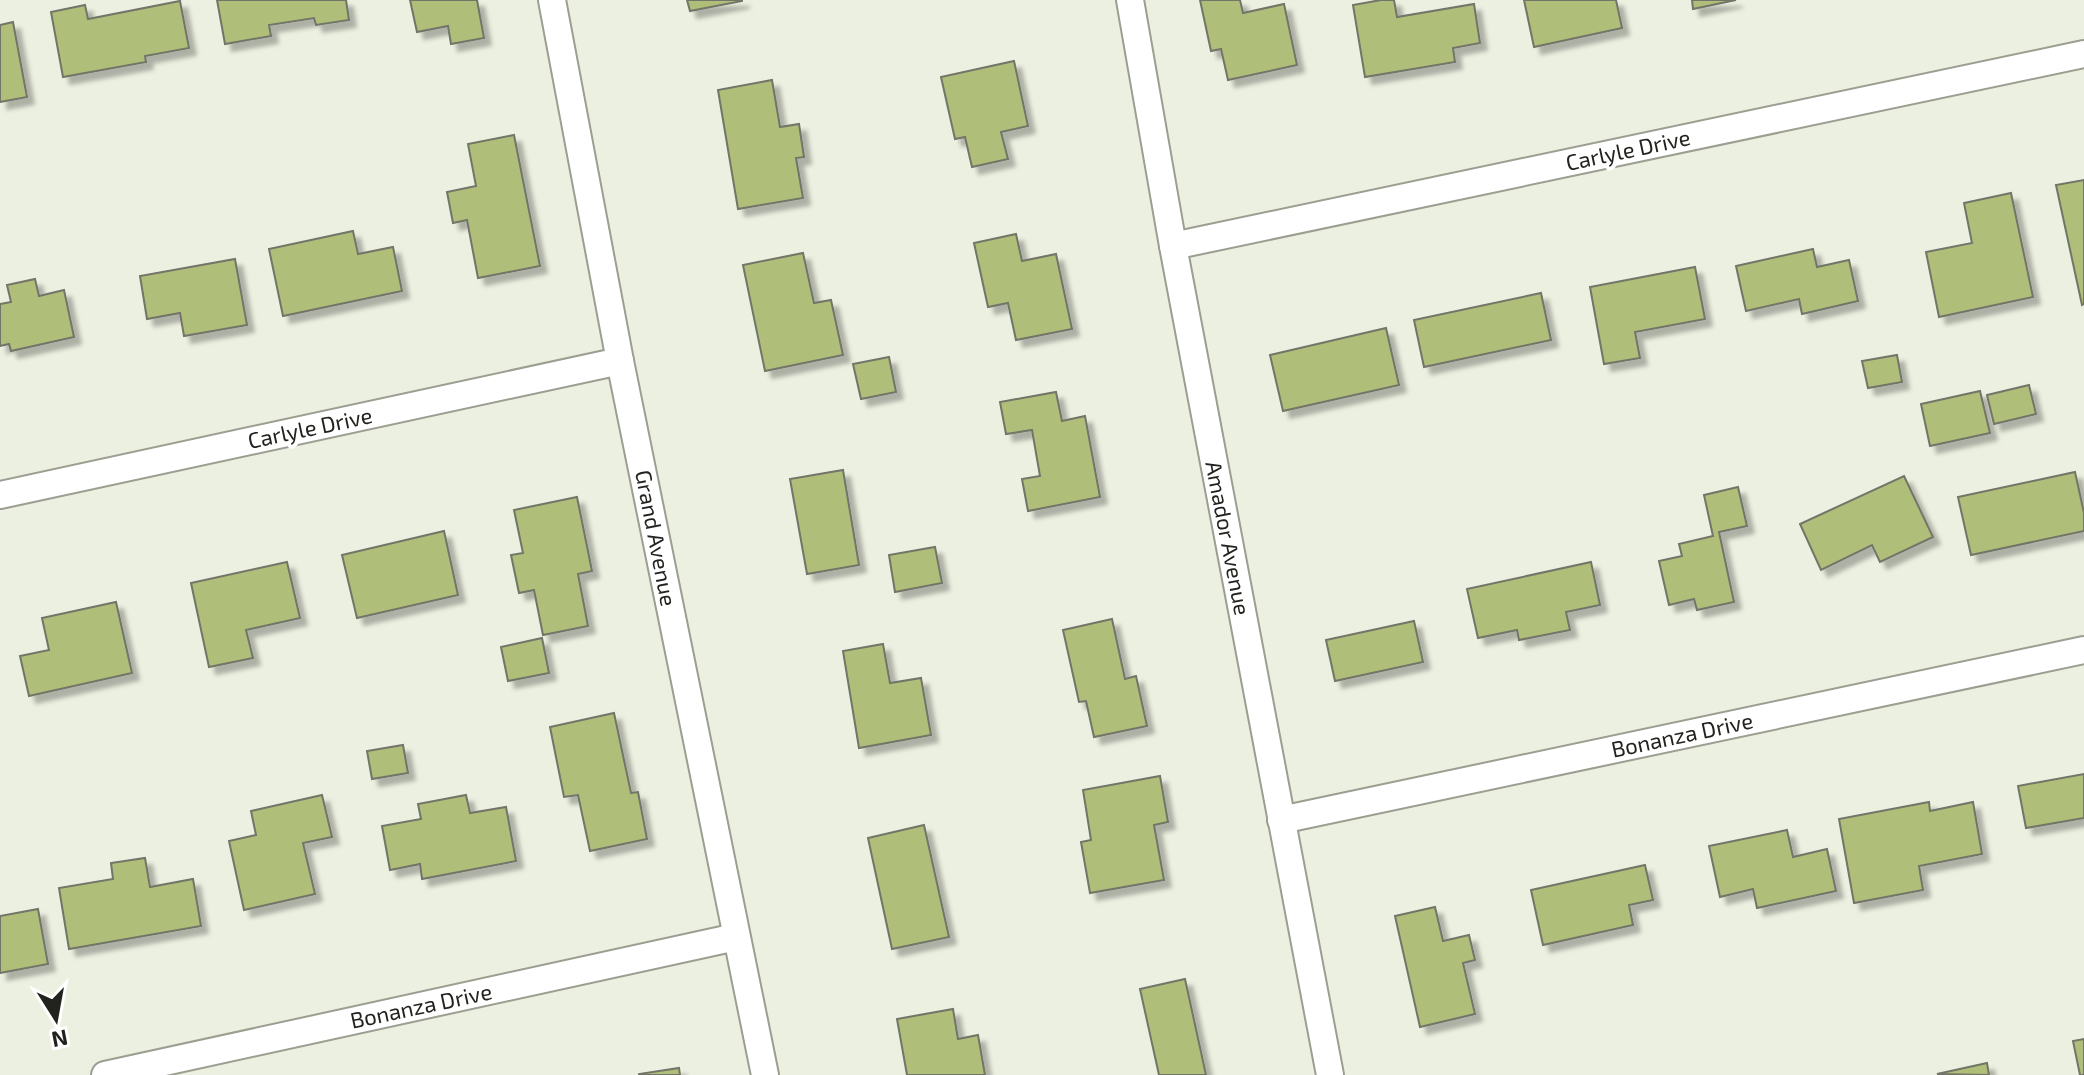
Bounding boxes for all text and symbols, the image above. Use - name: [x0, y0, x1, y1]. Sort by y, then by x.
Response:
- street label: Carlyle Drive: [1563, 123, 1692, 175]
- street label: Carlyle Drive: [245, 401, 374, 453]
- street label: Amador Avenue: [1201, 458, 1257, 617]
- street label: Grand Avenue: [631, 467, 683, 608]
- street label: Bonanza Drive: [1609, 706, 1755, 762]
- street label: Bonanza Drive: [348, 977, 494, 1033]
- north arrow: [16, 979, 96, 1059]
- text: N: [50, 1025, 70, 1054]

